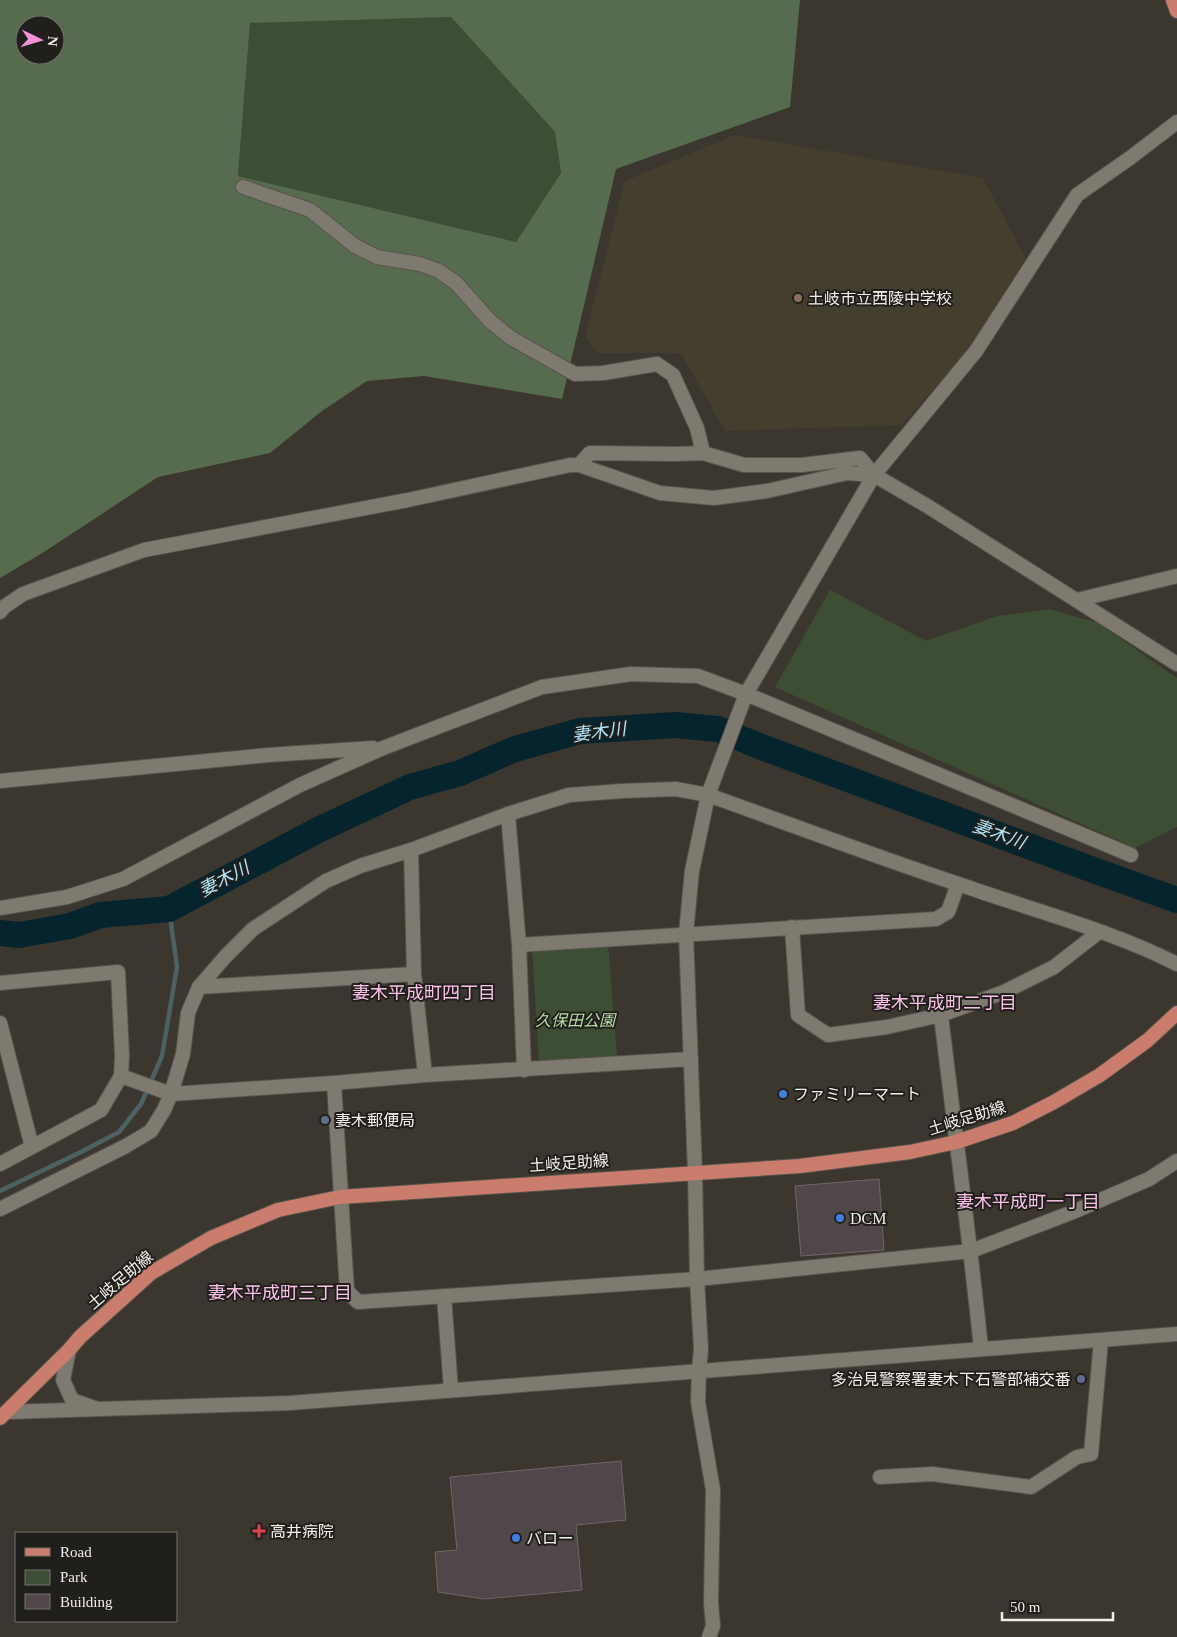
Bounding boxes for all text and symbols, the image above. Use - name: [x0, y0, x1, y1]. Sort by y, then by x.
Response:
- north arrow: [15, 15, 65, 65]
- text: N: [45, 35, 60, 47]
- place label: 土岐市立西陵中学校: [808, 290, 952, 307]
- marker: 土岐市立西陵中学校: [792, 292, 804, 304]
- water label: 妻木川: [571, 719, 629, 745]
- water label: 妻木川: [970, 815, 1030, 853]
- water label: 妻木川: [195, 857, 254, 901]
- district label: 妻木平成町四丁目: [352, 983, 496, 1003]
- district label: 妻木平成町二丁目: [873, 993, 1017, 1013]
- park label: 久保田公園: [535, 1012, 617, 1029]
- place label: ファミリーマート: [793, 1086, 921, 1103]
- marker: ファミリーマート: [777, 1088, 789, 1100]
- street label: 土岐足助線: [926, 1098, 1008, 1138]
- place label: 妻木郵便局: [335, 1112, 415, 1129]
- marker: 妻木郵便局: [319, 1114, 331, 1126]
- street label: 土岐足助線: [528, 1152, 610, 1174]
- district label: 妻木平成町一丁目: [956, 1192, 1100, 1212]
- place label: DCM: [850, 1210, 886, 1227]
- marker: DCM: [834, 1212, 846, 1224]
- street label: 土岐足助線: [84, 1248, 156, 1312]
- district label: 妻木平成町三丁目: [208, 1283, 352, 1303]
- place label: 多治見警察署妻木下石警部補交番: [831, 1371, 1071, 1388]
- marker: 多治見警察署妻木下石警部補交番: [1075, 1373, 1087, 1385]
- place label: 高井病院: [270, 1523, 334, 1540]
- marker: 高井病院: [252, 1524, 266, 1538]
- place label: バロー: [526, 1530, 574, 1547]
- legend: [15, 1532, 178, 1622]
- marker: バロー: [510, 1532, 522, 1544]
- text: Road: [60, 1544, 92, 1560]
- text: Park: [60, 1569, 88, 1585]
- scale bar: [1002, 1590, 1113, 1622]
- text: Building: [60, 1594, 113, 1610]
- text: 50 m: [1010, 1599, 1041, 1615]

